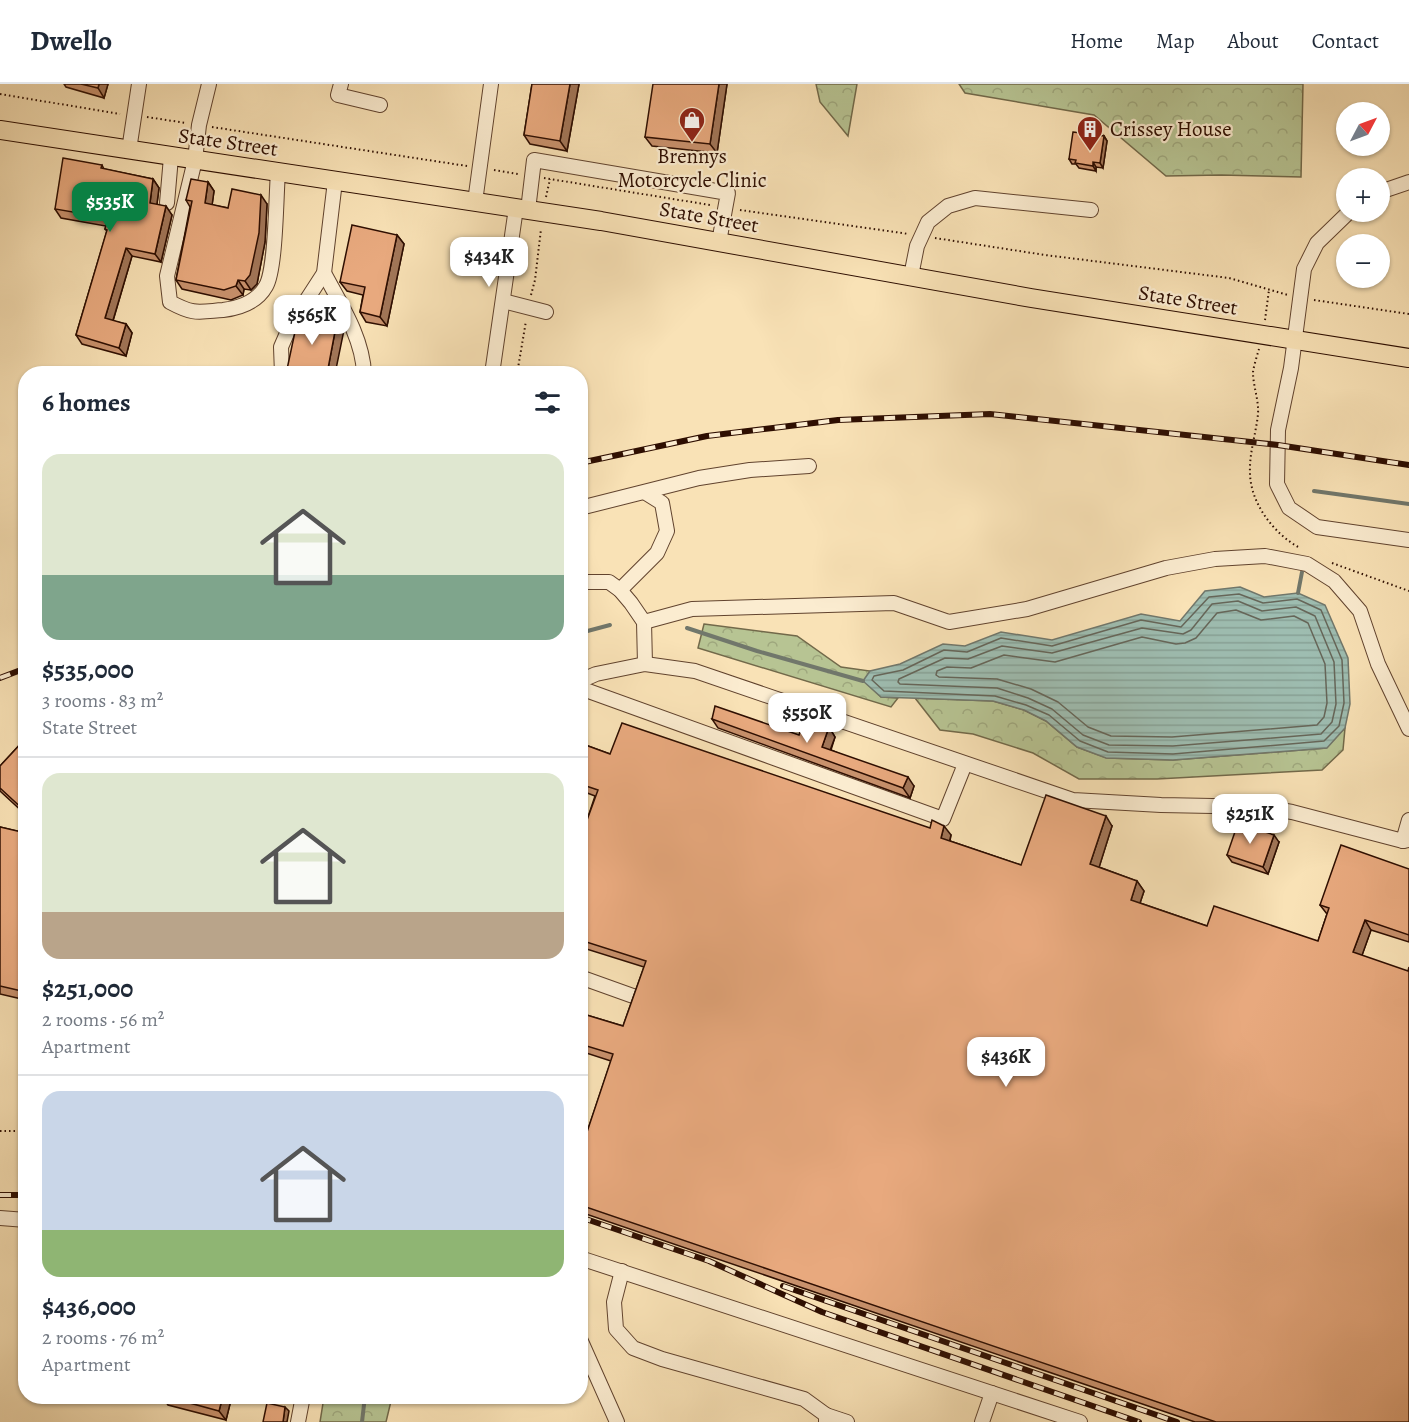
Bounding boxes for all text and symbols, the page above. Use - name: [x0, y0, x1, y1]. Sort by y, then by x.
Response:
- text: Dwello: [30, 22, 112, 60]
- text: Home: [1070, 27, 1123, 55]
- text: Map: [1156, 27, 1194, 55]
- text: About: [1227, 27, 1279, 55]
- text: Contact: [1312, 27, 1379, 55]
- north arrow: [1336, 102, 1390, 156]
- map controls: [1336, 102, 1390, 288]
- shop icon: Brennys Motorcycle Clinic: [677, 105, 707, 143]
- building icon: Crissey House: [1075, 114, 1105, 152]
- place label: Crissey House: [1110, 115, 1232, 143]
- street label: State Street: [177, 121, 280, 163]
- place label: Brennys Motorcycle Clinic: [617, 142, 767, 194]
- button: +: [1336, 168, 1390, 222]
- pin: $535K: [68, 182, 152, 233]
- text: $535K: [86, 188, 134, 215]
- street label: State Street: [657, 195, 761, 239]
- button: −: [1336, 234, 1390, 288]
- pin: $434K: [447, 237, 531, 288]
- text: $434K: [464, 243, 514, 270]
- street label: State Street: [1136, 278, 1240, 322]
- pin: $565K: [270, 295, 354, 346]
- text: $565K: [288, 301, 336, 328]
- text: 6 homes: [42, 385, 131, 420]
- icon: filters: [531, 386, 564, 419]
- icon: home: [249, 493, 357, 601]
- text: $535,000: [42, 652, 134, 687]
- text: 3 rooms · 83 m²: [42, 687, 163, 714]
- pin: $550K: [765, 693, 849, 744]
- text: $550K: [782, 699, 832, 726]
- text: State Street: [42, 714, 137, 741]
- pin: $251K: [1208, 794, 1292, 845]
- text: $251K: [1226, 800, 1274, 827]
- icon: home: [249, 812, 357, 920]
- text: $251,000: [42, 971, 133, 1006]
- text: 2 rooms · 56 m²: [42, 1006, 164, 1033]
- text: Apartment: [42, 1033, 131, 1060]
- pin: $436K: [964, 1037, 1048, 1088]
- text: $436K: [981, 1043, 1031, 1070]
- icon: home: [249, 1130, 357, 1238]
- text: $436,000: [42, 1289, 136, 1324]
- text: 2 rooms · 76 m²: [42, 1324, 164, 1351]
- text: Apartment: [42, 1351, 131, 1378]

